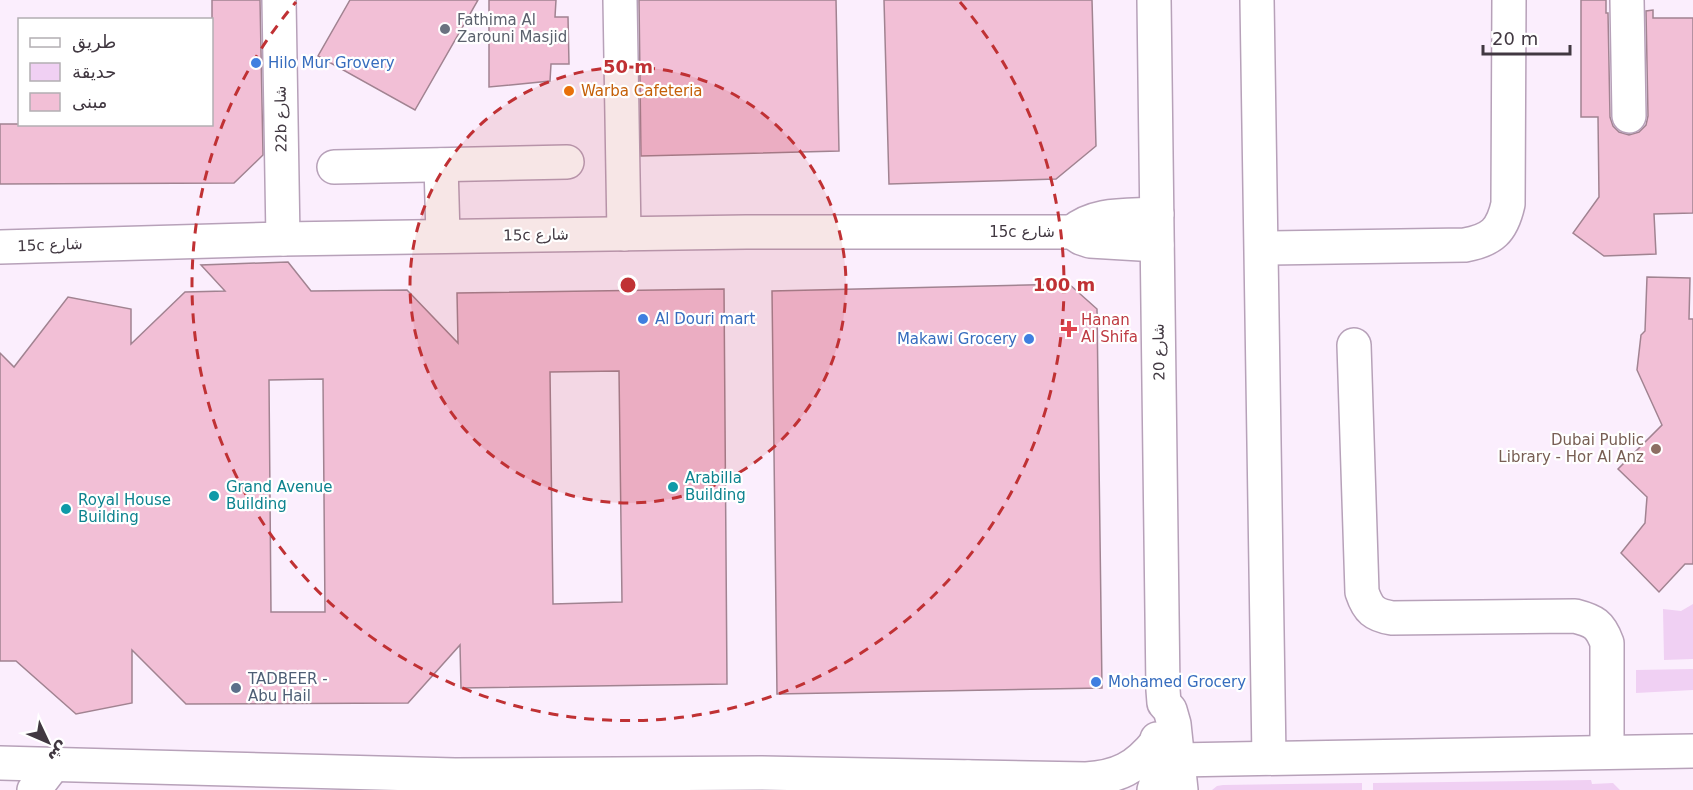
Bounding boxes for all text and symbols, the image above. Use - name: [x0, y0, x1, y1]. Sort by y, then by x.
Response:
- place label: Fathima Al Zarouni Masjid: [457, 11, 567, 46]
- legend: [18, 18, 213, 126]
- scale bar: [1483, 18, 1570, 56]
- marker: Fathima Al Zarouni Masjid: [438, 22, 452, 36]
- text: 20 m: [1492, 28, 1538, 49]
- text: طريق: [72, 31, 116, 53]
- place label: Hilo Mur Grovery: [268, 54, 395, 72]
- marker: Hilo Mur Grovery: [249, 56, 263, 70]
- text: 50 m: [603, 56, 653, 77]
- text: حديقة: [72, 61, 116, 82]
- place label: Warba Cafeteria: [581, 82, 703, 100]
- marker: Warba Cafeteria: [562, 84, 576, 98]
- street label: 22b شارع: [271, 85, 291, 153]
- text: مبنى: [72, 91, 108, 112]
- street label: 15c شارع: [989, 223, 1055, 241]
- street label: 15c شارع: [503, 225, 569, 245]
- street label: 15c شارع: [17, 235, 83, 255]
- text: 100 m: [1033, 274, 1095, 295]
- centre of rings: [618, 275, 638, 295]
- place label: Al Douri mart: [655, 310, 756, 328]
- place label: Hanan Al Shifa: [1081, 311, 1138, 346]
- marker: Al Douri mart: [636, 312, 650, 326]
- marker: Hanan Al Shifa: [1062, 322, 1076, 336]
- street label: شارع 20: [1150, 323, 1168, 381]
- place label: Makawi Grocery: [897, 330, 1017, 348]
- marker: Makawi Grocery: [1022, 332, 1036, 346]
- place label: Dubai Public Library - Hor Al Anz: [1498, 431, 1644, 466]
- marker: Dubai Public Library - Hor Al Anz: [1649, 442, 1663, 456]
- place label: Arabilla Building: [685, 469, 746, 504]
- place label: Grand Avenue Building: [226, 478, 333, 513]
- marker: Arabilla Building: [666, 480, 680, 494]
- marker: Grand Avenue Building: [207, 489, 221, 503]
- place label: Royal House Building: [78, 491, 171, 526]
- marker: Royal House Building: [59, 502, 73, 516]
- place label: TADBEER - Abu Hail: [247, 670, 328, 705]
- place label: Mohamed Grocery: [1108, 673, 1246, 691]
- marker: Mohamed Grocery: [1089, 675, 1103, 689]
- marker: TADBEER - Abu Hail: [229, 681, 243, 695]
- north arrow: [18, 712, 78, 772]
- text: ش: [44, 738, 73, 767]

